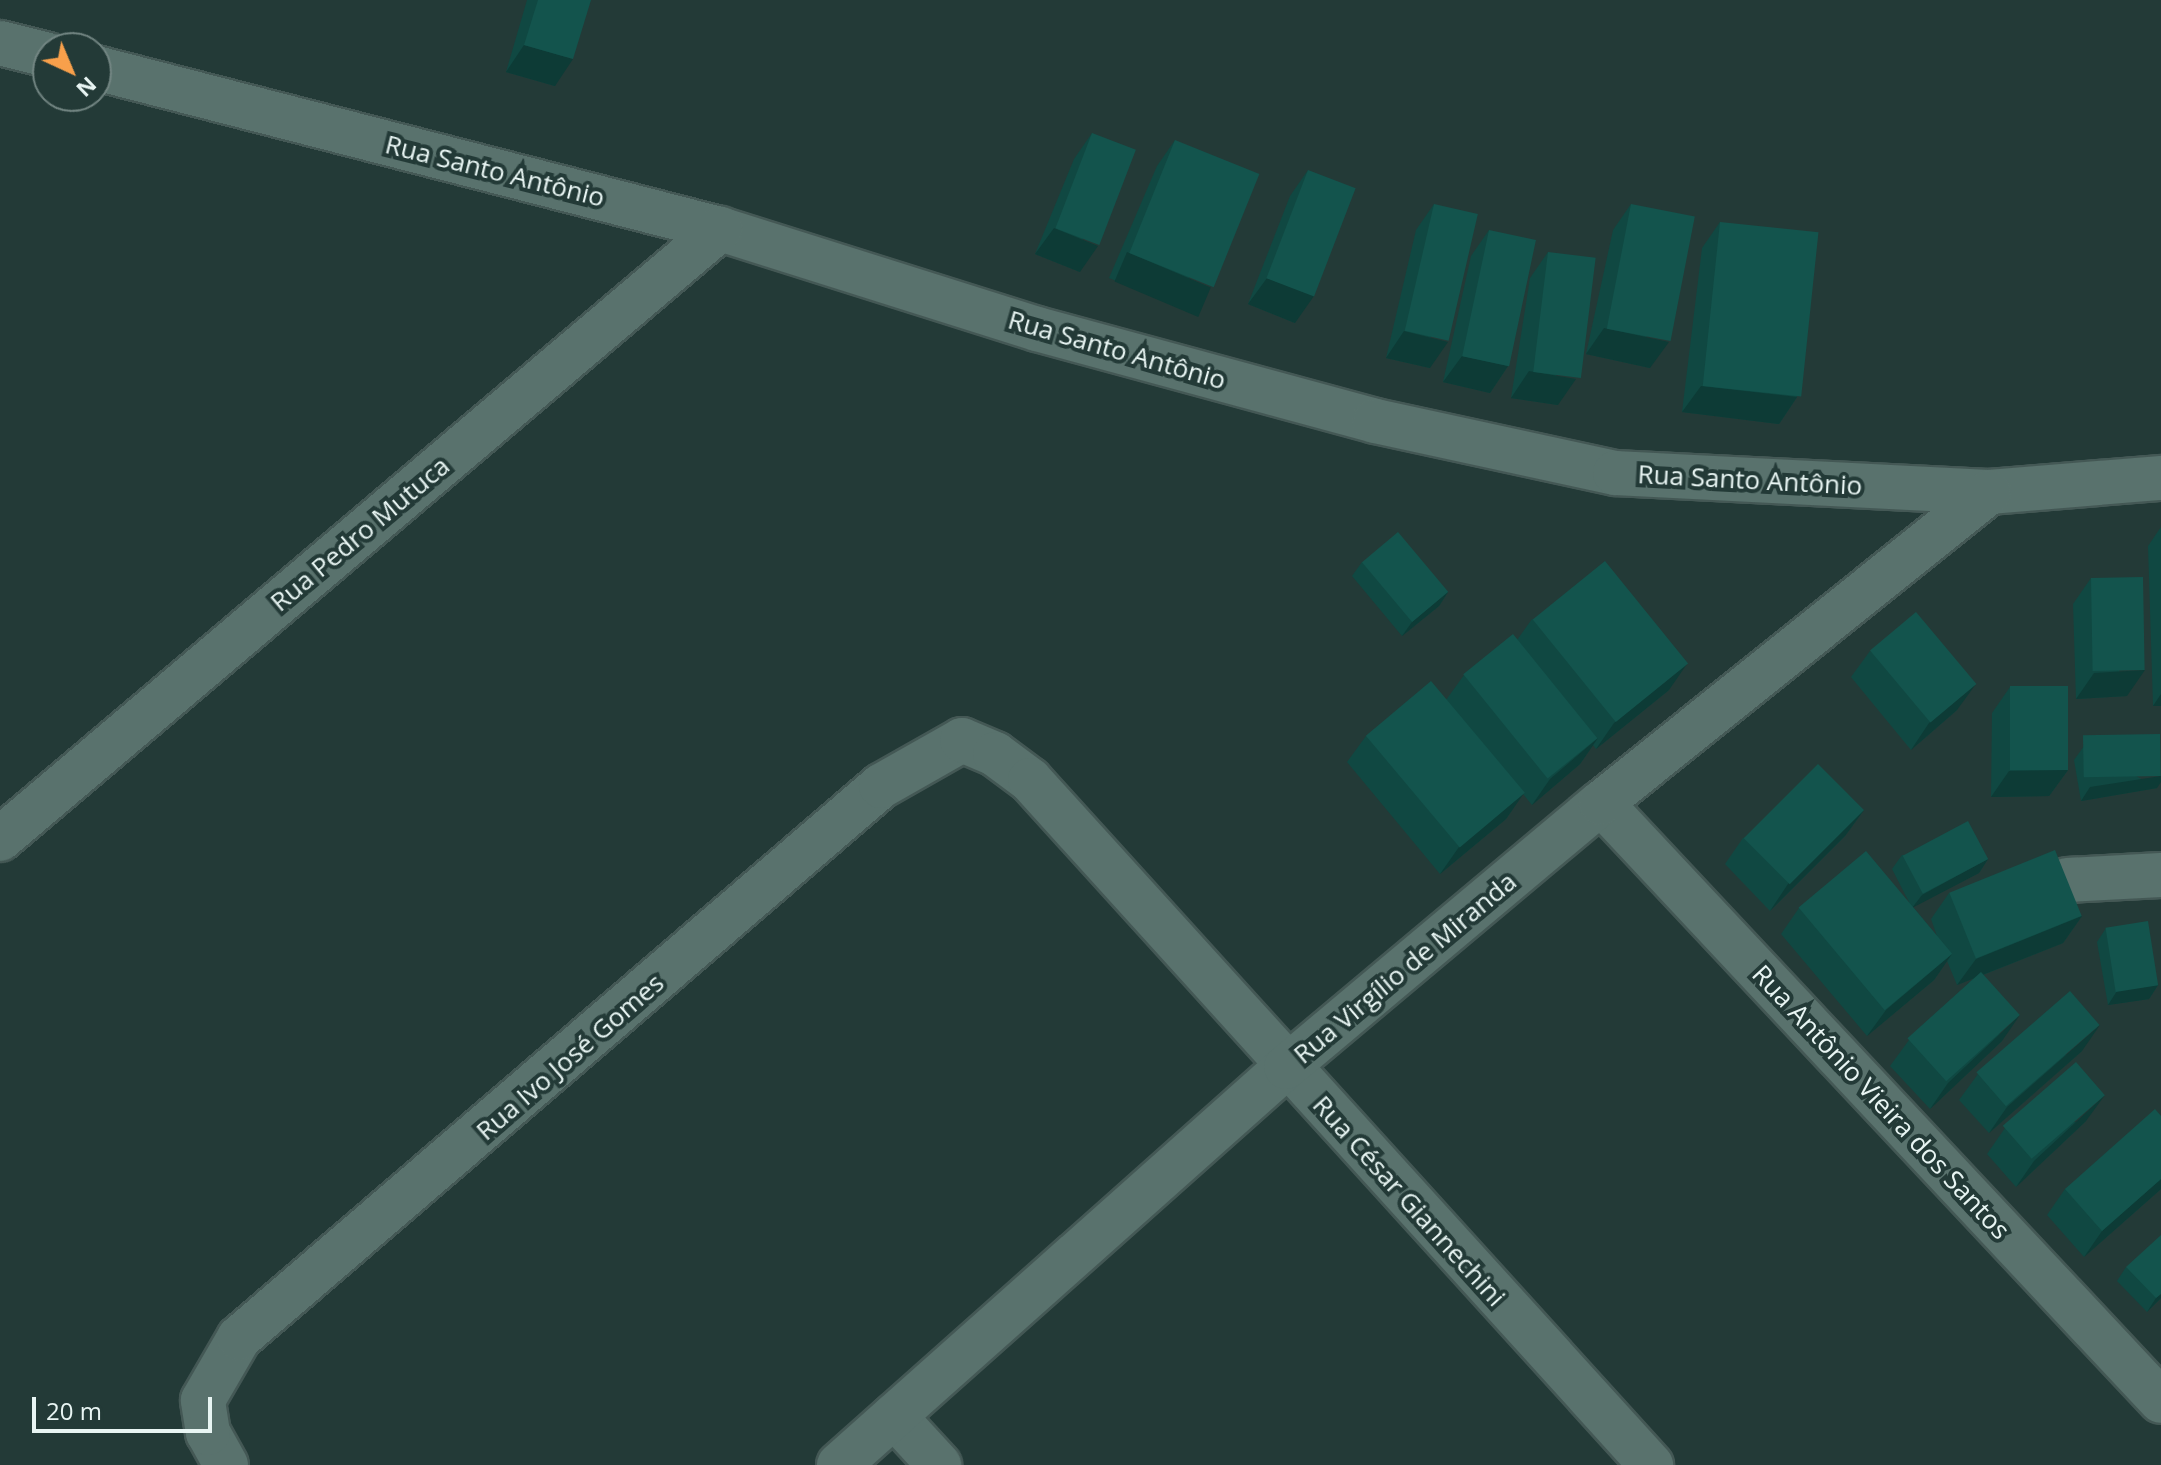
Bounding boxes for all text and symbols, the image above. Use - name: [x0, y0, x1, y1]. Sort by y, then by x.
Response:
- north arrow: [32, 32, 112, 112]
- text: N: [70, 71, 104, 105]
- street label: Rua Santo Antônio: [382, 129, 608, 213]
- street label: Rua Santo Antônio: [1005, 304, 1229, 396]
- street label: Rua Pedro Mutuca: [264, 450, 456, 618]
- street label: Rua Santo Antônio: [1637, 459, 1863, 501]
- street label: Rua Virgílio de Miranda: [1287, 866, 1523, 1070]
- street label: Rua Antônio Vieira dos Santos: [1746, 959, 2016, 1245]
- street label: Rua Ivo José Gomes: [470, 967, 670, 1147]
- street label: Rua César Giannechini: [1306, 1089, 1512, 1313]
- scale bar: [36, 1381, 216, 1431]
- text: 20 m: [46, 1394, 102, 1427]

